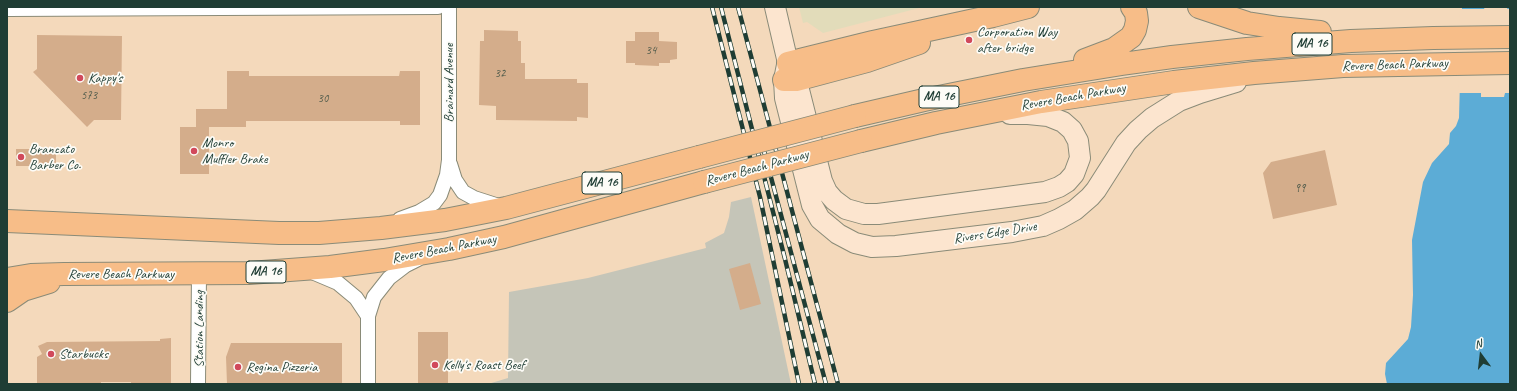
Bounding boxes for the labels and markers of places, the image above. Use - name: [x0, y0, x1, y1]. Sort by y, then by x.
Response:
- place label: Corporation Way after bridge: [977, 24, 1057, 56]
- marker: Corporation Way after bridge: [964, 35, 974, 45]
- place label: Kappy's: [88, 70, 122, 86]
- marker: Kappy's: [75, 73, 85, 83]
- place label: Monro Muffler Brake: [202, 135, 268, 168]
- place label: Brancato Barber Co.: [29, 141, 81, 174]
- marker: Monro Muffler Brake: [189, 146, 199, 156]
- marker: Brancato Barber Co.: [16, 152, 26, 162]
- place label: Starbucks: [59, 346, 108, 362]
- marker: Starbucks: [46, 349, 56, 359]
- place label: Kelly's Roast Beef: [443, 357, 525, 373]
- place label: Regina Pizzeria: [246, 359, 317, 375]
- marker: Kelly's Roast Beef: [430, 360, 440, 370]
- marker: Regina Pizzeria: [233, 362, 243, 372]

